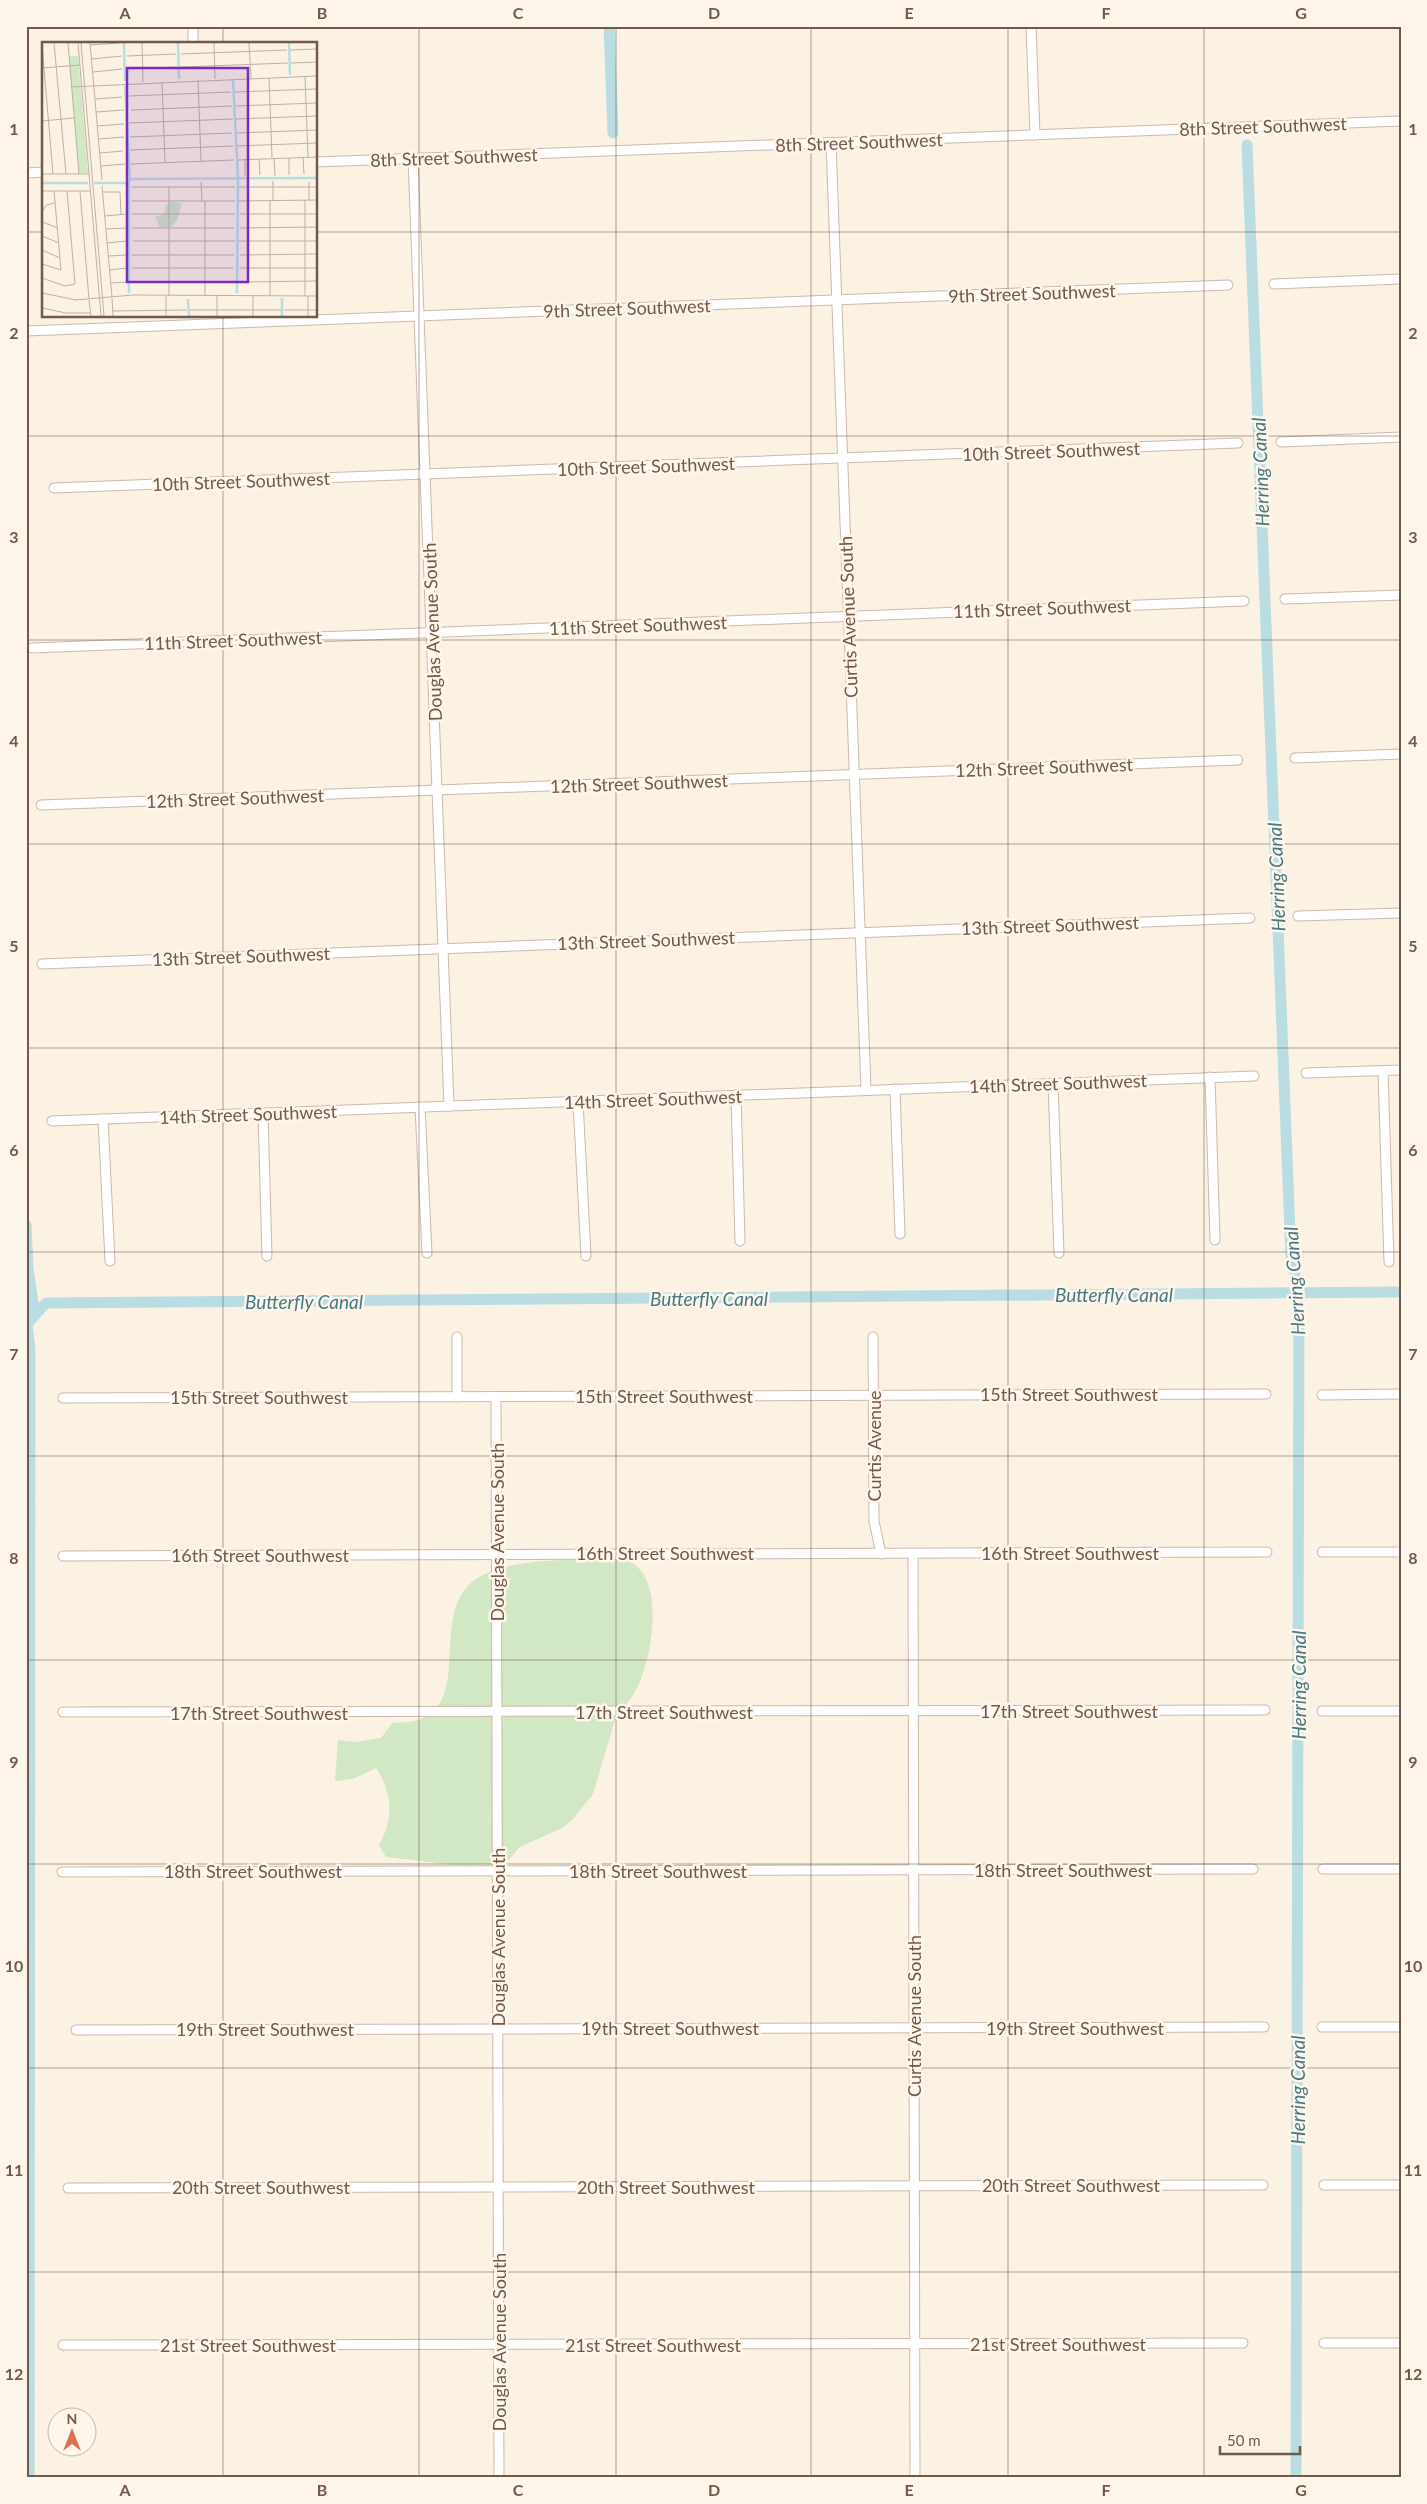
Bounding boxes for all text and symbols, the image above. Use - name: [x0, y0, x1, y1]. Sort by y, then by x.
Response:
- text: A: [118, 3, 131, 22]
- text: B: [317, 3, 327, 22]
- text: C: [513, 3, 524, 22]
- text: D: [708, 3, 720, 22]
- text: E: [904, 3, 914, 22]
- text: F: [1101, 3, 1111, 22]
- text: G: [1295, 3, 1307, 22]
- inset map: [42, 42, 318, 318]
- street label: 8th Street Southwest: [1179, 112, 1348, 140]
- text: 1: [9, 119, 19, 138]
- text: 1: [1408, 119, 1418, 138]
- street label: 8th Street Southwest: [775, 128, 944, 156]
- street label: 8th Street Southwest: [370, 143, 539, 171]
- street label: 9th Street Southwest: [948, 279, 1117, 307]
- street label: 9th Street Southwest: [543, 294, 712, 322]
- text: 2: [9, 323, 19, 342]
- text: 2: [1408, 323, 1418, 342]
- water label: Herring Canal: [1247, 417, 1273, 527]
- street label: 10th Street Southwest: [962, 437, 1141, 465]
- street label: 10th Street Southwest: [557, 452, 736, 480]
- street label: 10th Street Southwest: [152, 467, 331, 495]
- text: 3: [9, 527, 19, 546]
- text: 3: [1408, 527, 1418, 546]
- street label: Curtis Avenue South: [834, 536, 862, 698]
- street label: Douglas Avenue South: [418, 542, 446, 722]
- street label: 11th Street Southwest: [953, 594, 1132, 622]
- street label: 11th Street Southwest: [549, 611, 728, 639]
- street label: 11th Street Southwest: [144, 626, 323, 654]
- text: 4: [9, 731, 19, 750]
- text: 4: [1408, 731, 1418, 750]
- street label: 12th Street Southwest: [955, 753, 1134, 781]
- street label: 12th Street Southwest: [550, 769, 729, 797]
- street label: 12th Street Southwest: [146, 784, 325, 812]
- water label: Herring Canal: [1263, 822, 1289, 932]
- street label: 13th Street Southwest: [961, 911, 1140, 939]
- street label: 13th Street Southwest: [557, 926, 736, 954]
- text: 5: [9, 936, 19, 955]
- text: 5: [1408, 936, 1418, 955]
- street label: 13th Street Southwest: [152, 942, 331, 970]
- street label: 14th Street Southwest: [969, 1069, 1148, 1097]
- street label: 14th Street Southwest: [564, 1085, 743, 1113]
- street label: 14th Street Southwest: [159, 1100, 338, 1128]
- text: 6: [9, 1140, 19, 1159]
- text: 6: [1408, 1140, 1418, 1159]
- water label: Herring Canal: [1279, 1226, 1309, 1336]
- water label: Butterfly Canal: [1055, 1283, 1173, 1306]
- water label: Butterfly Canal: [650, 1287, 768, 1310]
- water label: Butterfly Canal: [245, 1290, 363, 1313]
- text: 7: [9, 1344, 19, 1363]
- text: 7: [1408, 1344, 1418, 1363]
- street label: 15th Street Southwest: [980, 1383, 1159, 1405]
- street label: 15th Street Southwest: [575, 1385, 754, 1407]
- street label: 15th Street Southwest: [170, 1386, 349, 1408]
- street label: Curtis Avenue: [863, 1391, 885, 1501]
- street label: Douglas Avenue South: [486, 1443, 508, 1621]
- street label: 16th Street Southwest: [576, 1542, 755, 1564]
- street label: 16th Street Southwest: [981, 1542, 1160, 1564]
- street label: 16th Street Southwest: [171, 1544, 350, 1566]
- text: 8: [9, 1548, 19, 1567]
- text: 8: [1408, 1548, 1418, 1567]
- water label: Herring Canal: [1287, 1631, 1310, 1739]
- street label: 17th Street Southwest: [980, 1700, 1159, 1722]
- street label: 17th Street Southwest: [575, 1701, 754, 1723]
- street label: 17th Street Southwest: [170, 1702, 349, 1724]
- text: 9: [9, 1752, 19, 1771]
- text: 9: [1408, 1752, 1418, 1771]
- street label: Douglas Avenue South: [487, 1848, 509, 2026]
- street label: 18th Street Southwest: [974, 1859, 1153, 1881]
- street label: 18th Street Southwest: [164, 1860, 343, 1882]
- street label: 18th Street Southwest: [569, 1860, 748, 1882]
- street label: Curtis Avenue South: [903, 1935, 925, 2097]
- text: 10: [5, 1956, 23, 1975]
- text: 10: [1404, 1956, 1422, 1975]
- street label: 19th Street Southwest: [581, 2017, 760, 2039]
- street label: 19th Street Southwest: [986, 2017, 1165, 2039]
- street label: 19th Street Southwest: [176, 2018, 355, 2040]
- water label: Herring Canal: [1286, 2036, 1309, 2144]
- text: 11: [5, 2160, 23, 2179]
- text: 11: [1404, 2160, 1422, 2179]
- street label: 20th Street Southwest: [982, 2174, 1161, 2196]
- street label: 20th Street Southwest: [172, 2176, 351, 2198]
- street label: 20th Street Southwest: [577, 2176, 756, 2198]
- street label: Douglas Avenue South: [488, 2253, 510, 2431]
- street label: 21st Street Southwest: [970, 2333, 1146, 2355]
- street label: 21st Street Southwest: [160, 2334, 336, 2356]
- street label: 21st Street Southwest: [565, 2334, 741, 2356]
- text: 12: [5, 2364, 23, 2383]
- text: 12: [1404, 2364, 1422, 2383]
- north arrow: [48, 2406, 98, 2456]
- text: N: [67, 2410, 77, 2427]
- scale bar: [1220, 2424, 1300, 2456]
- text: 50 m: [1227, 2431, 1261, 2449]
- text: A: [118, 2480, 131, 2499]
- text: B: [317, 2480, 327, 2499]
- text: C: [513, 2480, 524, 2499]
- text: D: [708, 2480, 720, 2499]
- text: E: [904, 2480, 914, 2499]
- text: F: [1101, 2480, 1111, 2499]
- text: G: [1295, 2480, 1307, 2499]

